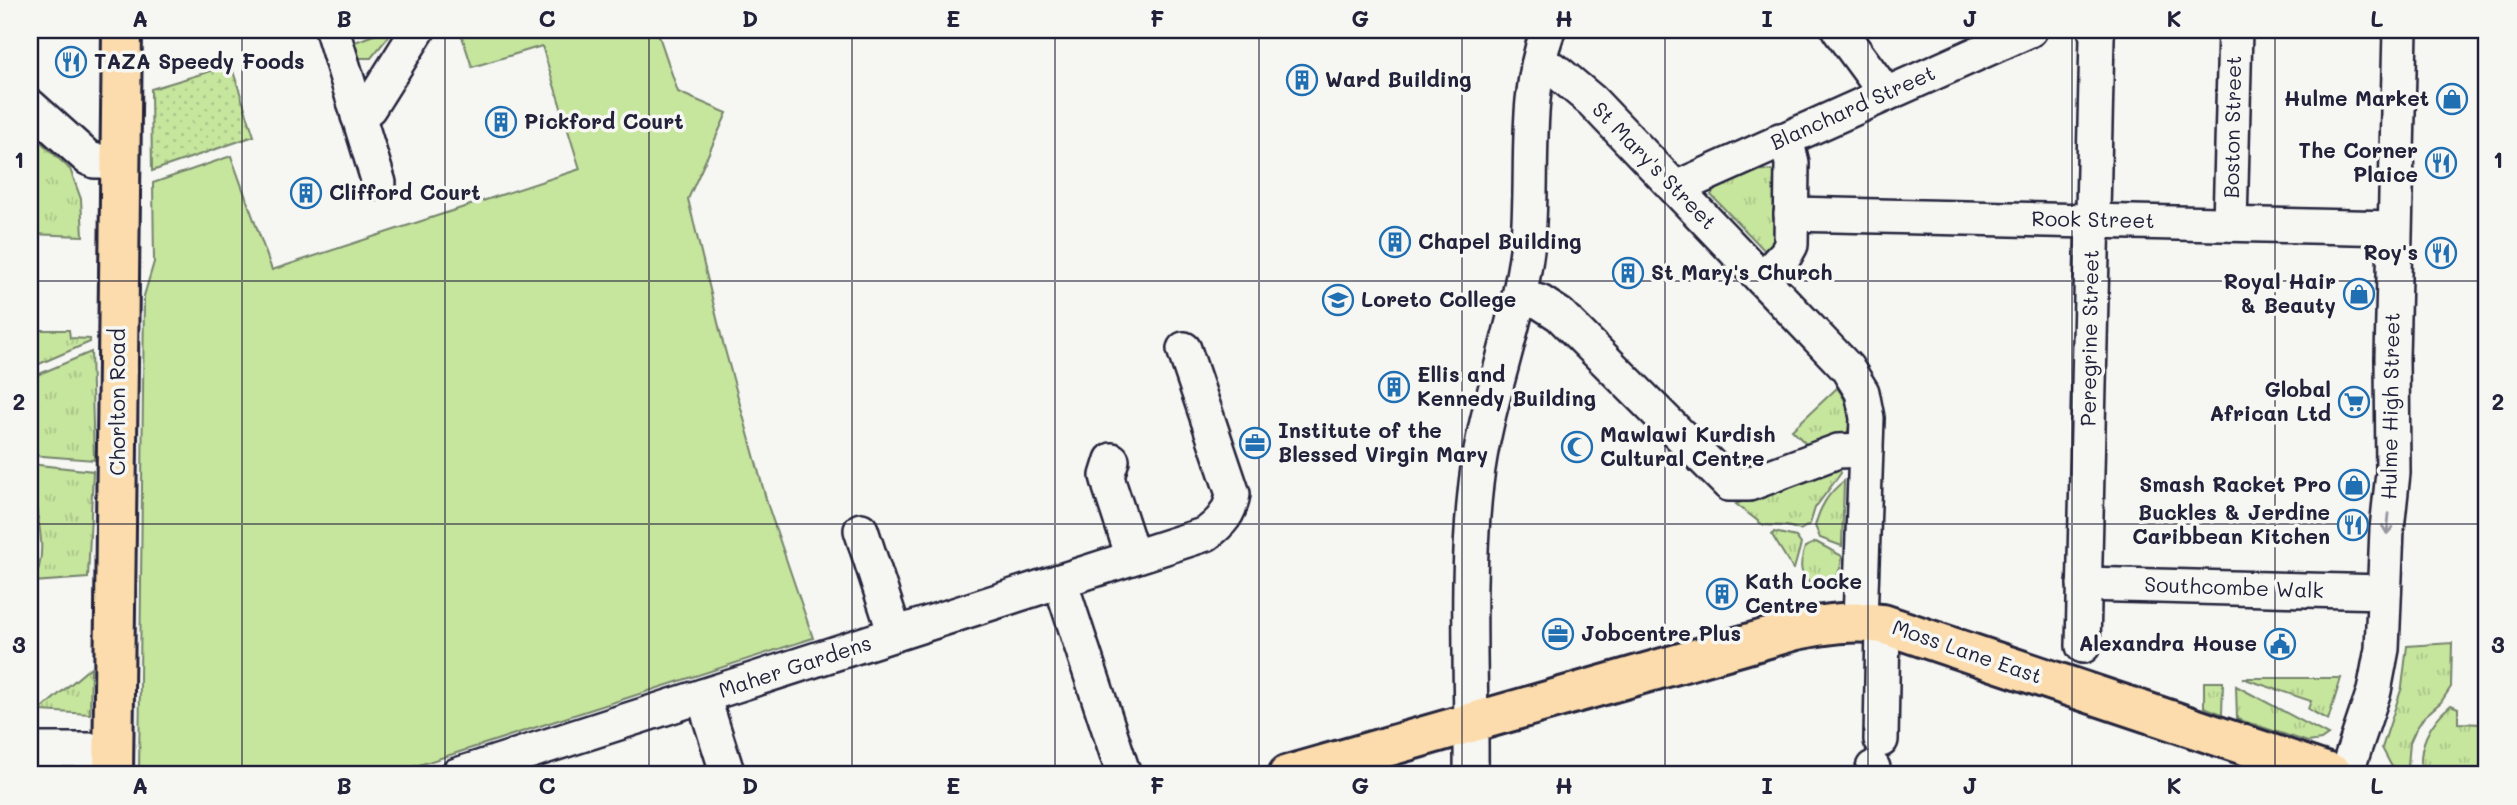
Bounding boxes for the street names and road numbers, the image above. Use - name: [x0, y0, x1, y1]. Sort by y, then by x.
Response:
- street label: Boston Street: [2217, 55, 2246, 198]
- street label: Blanchard Street: [1766, 58, 1939, 155]
- street label: St Mary's Street: [1587, 95, 1723, 235]
- street label: Rook Street: [2031, 204, 2155, 233]
- street label: Peregrine Street: [2073, 249, 2104, 427]
- street label: Hulme High Street: [2374, 312, 2405, 500]
- street label: Chorlton Road: [103, 328, 130, 476]
- street label: Southcombe Walk: [2144, 570, 2324, 603]
- street label: Moss Lane East: [1889, 612, 2046, 689]
- street label: Maher Gardens: [715, 628, 874, 703]

